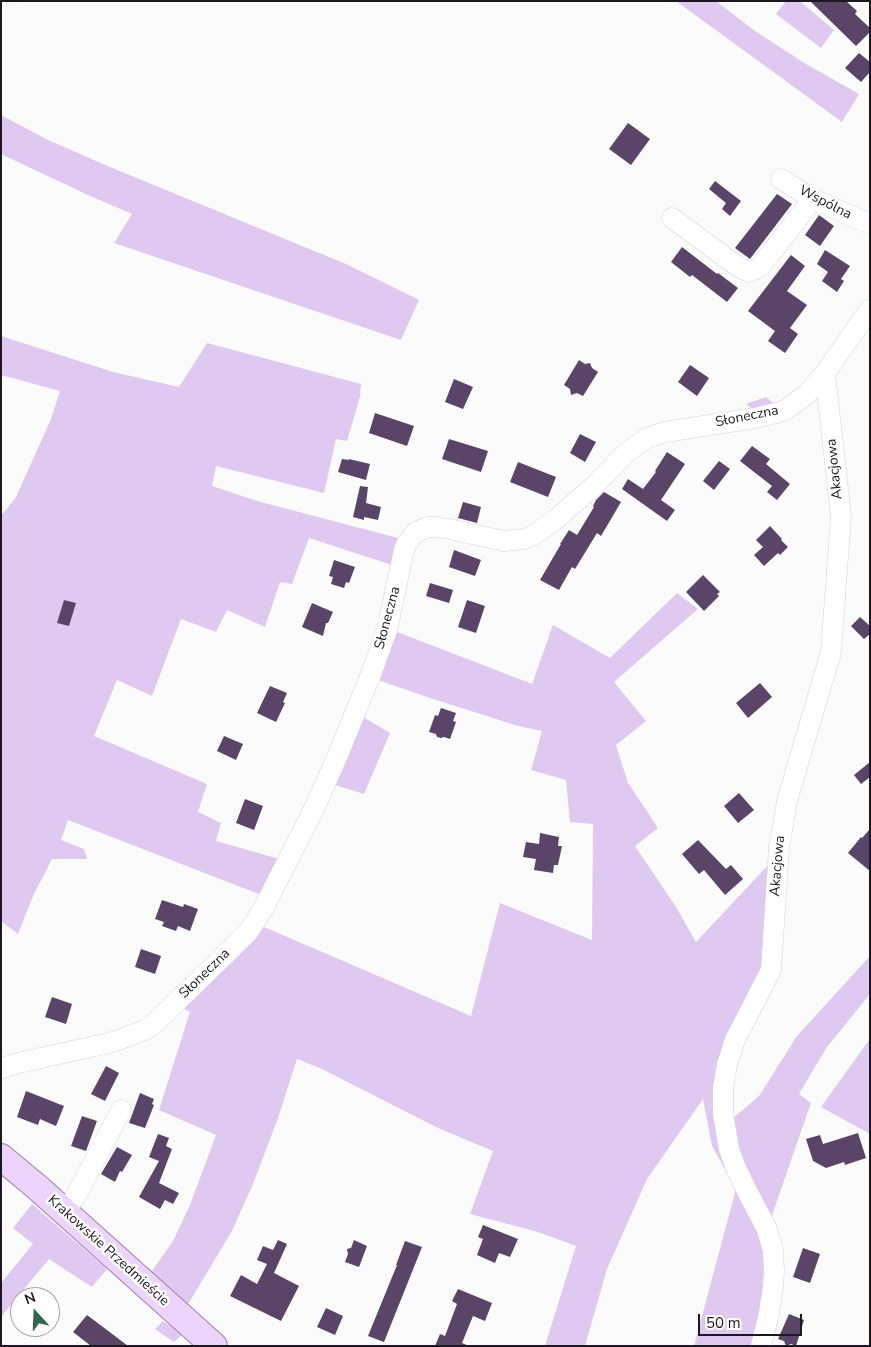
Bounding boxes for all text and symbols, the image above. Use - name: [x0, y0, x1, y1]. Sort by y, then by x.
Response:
- street label: Wspólna: [796, 183, 854, 223]
- street label: Słoneczna: [714, 403, 780, 431]
- street label: Akacjowa: [823, 438, 847, 500]
- street label: Słoneczna: [372, 585, 404, 651]
- street label: Akacjowa: [767, 835, 789, 897]
- street label: Słoneczna: [176, 946, 234, 1002]
- street label: Krakowskie Przedmieście: [44, 1192, 172, 1310]
- north arrow: [10, 1287, 60, 1337]
- text: N: [22, 1288, 38, 1309]
- scale bar: [701, 1304, 805, 1336]
- text: 50 m: [706, 1313, 741, 1333]

